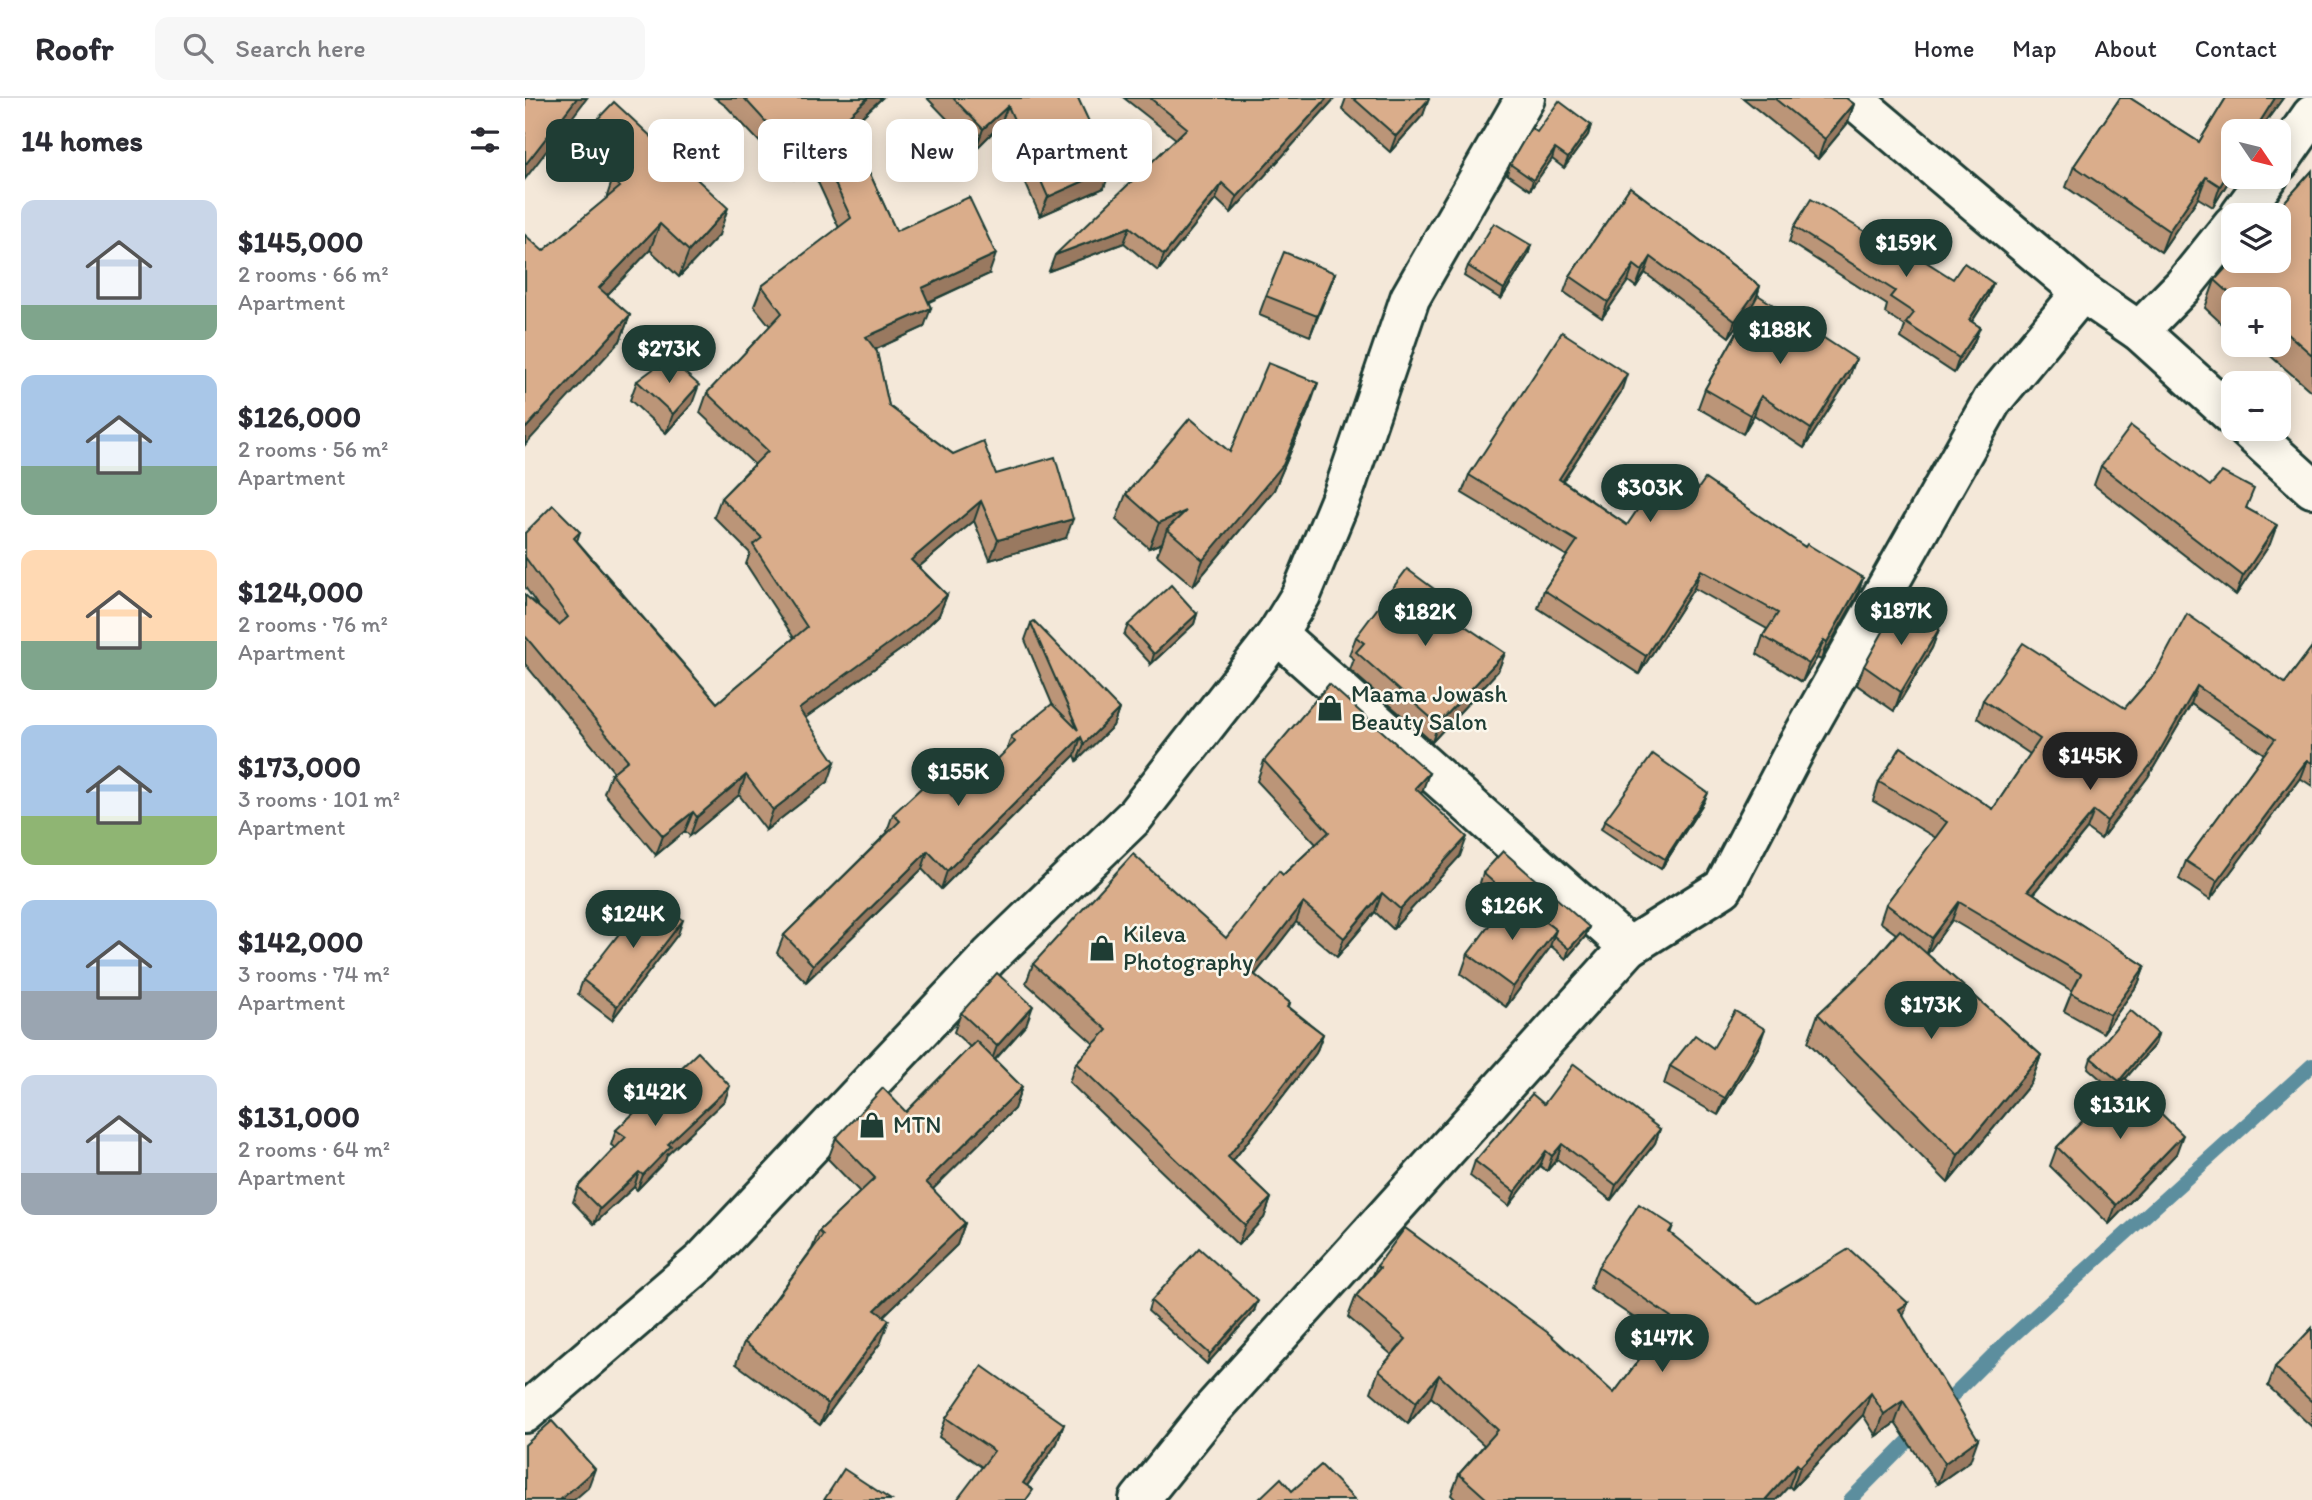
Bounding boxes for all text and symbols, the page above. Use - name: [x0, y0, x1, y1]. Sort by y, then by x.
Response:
- search box: [155, 17, 645, 80]
- text: Roofr: [35, 29, 113, 68]
- icon: search: [179, 29, 217, 67]
- text: Search here: [235, 32, 366, 64]
- text: Home: [1914, 34, 1974, 63]
- text: Map: [2012, 34, 2056, 63]
- text: About: [2094, 34, 2157, 63]
- text: Contact: [2195, 34, 2277, 63]
- chip: Buy: [546, 119, 634, 182]
- chip: Rent: [648, 119, 744, 182]
- chip: Filters: [758, 119, 872, 182]
- chip: New: [886, 119, 978, 182]
- chip: Apartment: [992, 119, 1152, 182]
- north arrow: [2221, 119, 2291, 189]
- map controls: [2221, 119, 2291, 441]
- icon: filters: [466, 121, 504, 159]
- text: 14 homes: [21, 122, 143, 159]
- button: layers: [2221, 203, 2291, 273]
- pin: $159K: [1857, 220, 1955, 279]
- text: $145,000: [238, 223, 363, 260]
- icon: home: [77, 228, 161, 312]
- text: $159K: [1875, 228, 1937, 256]
- text: 2 rooms · 66 m²: [238, 260, 389, 288]
- button: +: [2221, 287, 2291, 357]
- text: Apartment: [238, 288, 345, 316]
- pin: $188K: [1731, 306, 1829, 366]
- text: $188K: [1749, 315, 1811, 343]
- pin: $273K: [620, 326, 718, 385]
- text: $273K: [638, 334, 700, 362]
- button: −: [2221, 371, 2291, 441]
- text: $126,000: [238, 398, 361, 435]
- icon: home: [77, 403, 161, 487]
- text: 2 rooms · 56 m²: [238, 435, 389, 463]
- text: Apartment: [238, 463, 345, 491]
- pin: $303K: [1601, 464, 1699, 524]
- text: $303K: [1617, 473, 1683, 501]
- text: $124,000: [238, 573, 364, 610]
- icon: home: [77, 578, 161, 662]
- pin: $182K: [1376, 588, 1474, 648]
- pin: $187K: [1852, 588, 1950, 647]
- text: $187K: [1870, 596, 1932, 624]
- text: $182K: [1394, 597, 1456, 625]
- text: 2 rooms · 76 m²: [238, 610, 388, 638]
- text: Apartment: [238, 638, 345, 666]
- place label: Maama Jowash Beauty Salon: [1351, 679, 1508, 736]
- shop icon: Maama Jowash Beauty Salon: [1315, 693, 1345, 723]
- pin: $145K: [2041, 732, 2139, 792]
- text: $145K: [2059, 741, 2121, 769]
- text: $173,000: [238, 748, 361, 785]
- pin: $155K: [909, 748, 1007, 808]
- icon: home: [77, 753, 161, 837]
- text: $155K: [927, 757, 989, 785]
- text: 3 rooms · 101 m²: [238, 785, 400, 813]
- text: Apartment: [238, 813, 345, 841]
- pin: $126K: [1463, 882, 1561, 942]
- pin: $124K: [584, 890, 682, 950]
- text: $126K: [1481, 891, 1543, 919]
- text: $124K: [602, 899, 664, 927]
- place label: Kileva Photography: [1123, 919, 1253, 976]
- text: $142,000: [238, 923, 364, 960]
- icon: home: [77, 928, 161, 1012]
- shop icon: Kileva Photography: [1087, 933, 1117, 963]
- text: 3 rooms · 74 m²: [238, 960, 390, 988]
- pin: $173K: [1882, 982, 1980, 1041]
- text: Apartment: [238, 988, 345, 1016]
- text: $173K: [1901, 990, 1961, 1018]
- pin: $142K: [606, 1068, 704, 1128]
- text: $142K: [624, 1077, 686, 1105]
- pin: $131K: [2071, 1082, 2169, 1141]
- text: $131K: [2090, 1090, 2150, 1118]
- text: $131,000: [238, 1098, 360, 1135]
- icon: home: [77, 1103, 161, 1187]
- shop icon: MTN: [857, 1110, 887, 1140]
- place label: MTN: [893, 1110, 942, 1139]
- text: 2 rooms · 64 m²: [238, 1135, 390, 1163]
- text: Apartment: [238, 1163, 345, 1191]
- pin: $147K: [1613, 1314, 1711, 1374]
- text: $147K: [1631, 1323, 1693, 1351]

